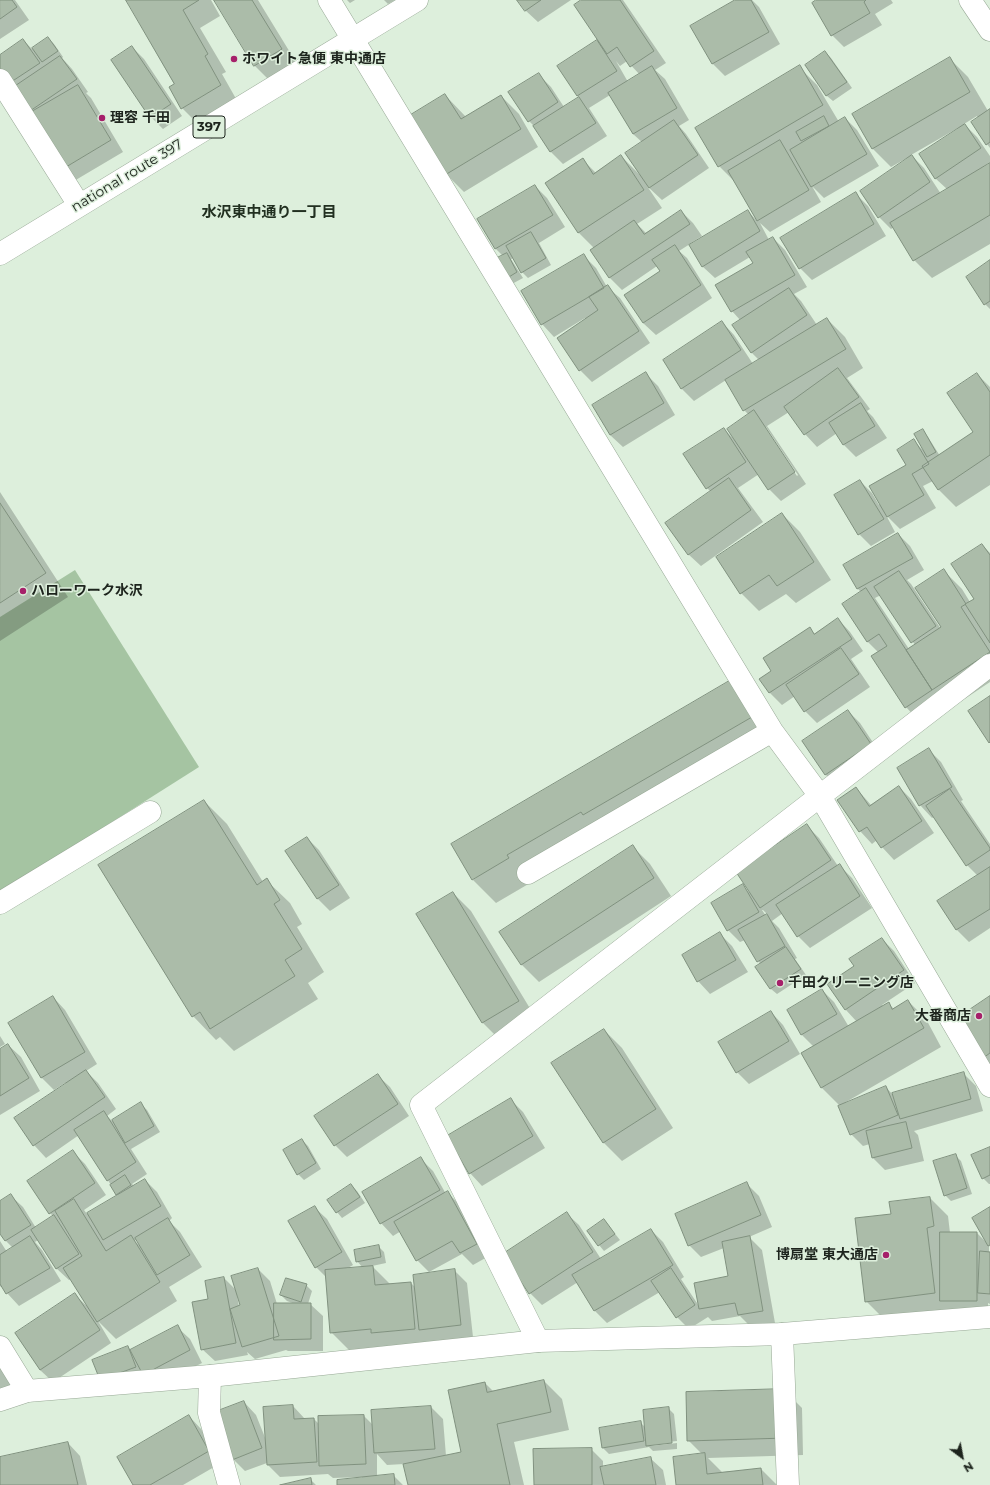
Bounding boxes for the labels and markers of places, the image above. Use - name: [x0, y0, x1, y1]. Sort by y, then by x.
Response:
- place label: ホワイト急便 東中通店: [242, 51, 386, 67]
- marker: ホワイト急便 東中通店: [229, 54, 239, 64]
- place label: 理容 千田: [110, 110, 170, 126]
- marker: 理容 千田: [97, 113, 107, 123]
- place label: ハローワーク水沢: [31, 583, 143, 599]
- marker: ハローワーク水沢: [18, 586, 28, 596]
- place label: 千田クリーニング店: [788, 975, 914, 991]
- marker: 千田クリーニング店: [775, 978, 785, 988]
- place label: 大番商店: [915, 1008, 971, 1024]
- marker: 大番商店: [974, 1011, 984, 1021]
- place label: 博扇堂 東大通店: [776, 1247, 878, 1263]
- marker: 博扇堂 東大通店: [881, 1250, 891, 1260]

